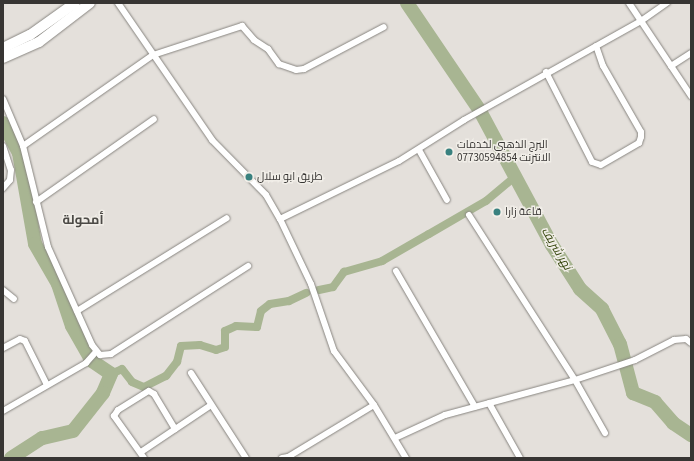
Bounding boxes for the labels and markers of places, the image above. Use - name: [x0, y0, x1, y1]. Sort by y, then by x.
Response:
- place label: البرج الذهبي لخدمات الانترنت 07730594854: [457, 139, 551, 165]
- marker: البرج الذهبي لخدمات الانترنت 07730594854: [444, 147, 454, 157]
- place label: طريق ابو سلال: [257, 170, 323, 184]
- marker: طريق ابو سلال: [244, 172, 254, 182]
- place label: قاعة زارا: [505, 205, 542, 219]
- marker: قاعة زارا: [492, 207, 502, 217]

